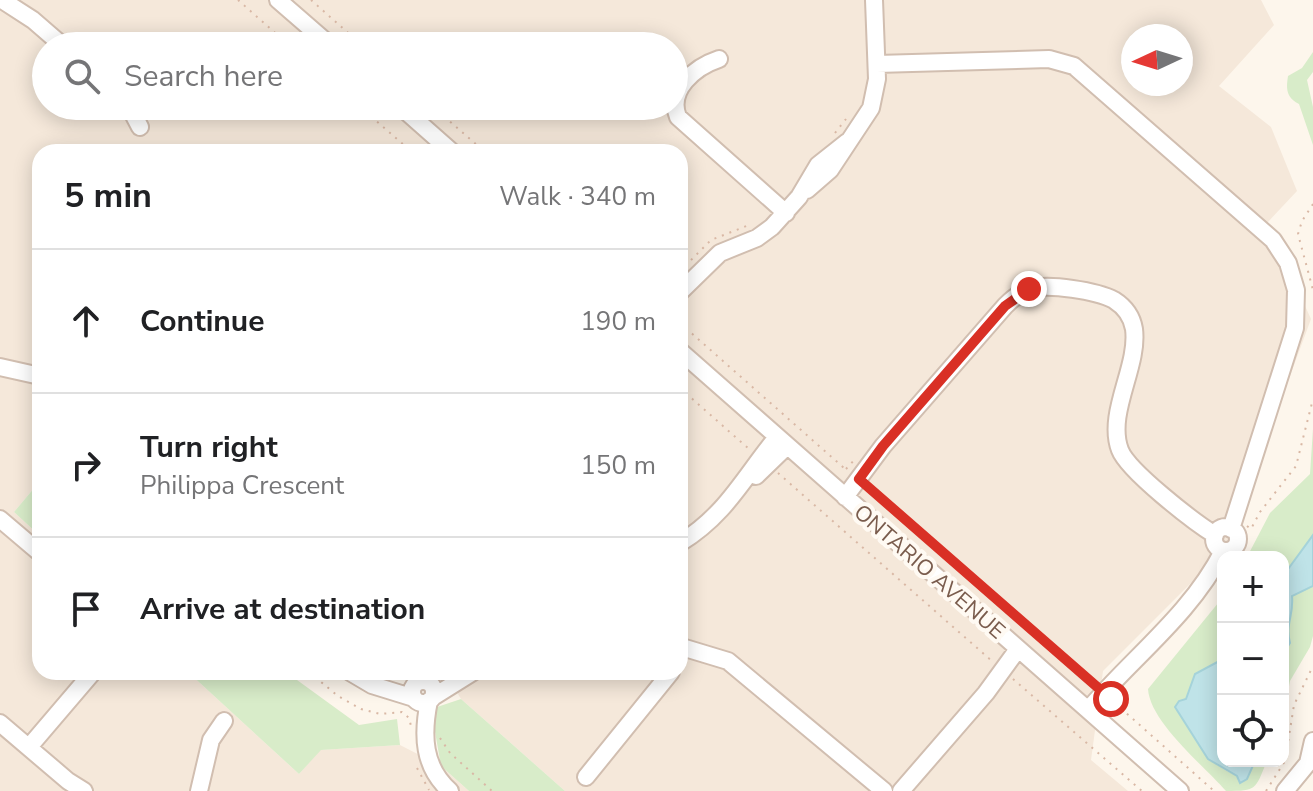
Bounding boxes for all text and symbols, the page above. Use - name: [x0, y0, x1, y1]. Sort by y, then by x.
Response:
- north arrow: [1121, 24, 1193, 96]
- search box: [32, 32, 688, 120]
- icon: search: [60, 54, 104, 98]
- text: Search here: [124, 56, 283, 97]
- text: 5 min: [64, 173, 152, 219]
- text: Walk · 340 m: [499, 179, 656, 214]
- route end: [1011, 271, 1047, 307]
- icon: ahead: [64, 299, 108, 343]
- text: Continue: [140, 301, 265, 342]
- text: 190 m: [580, 304, 656, 339]
- text: Turn right: [140, 427, 278, 468]
- icon: right: [64, 443, 108, 487]
- text: 150 m: [580, 448, 656, 483]
- text: Philippa Crescent: [140, 468, 344, 503]
- street label: ONTARIO AVENUE: [847, 498, 1011, 646]
- map controls: [1217, 551, 1289, 767]
- button: +: [1217, 551, 1289, 623]
- icon: arrive: [64, 587, 108, 631]
- text: Arrive at destination: [140, 589, 425, 630]
- button: −: [1217, 623, 1289, 695]
- route start: [1093, 681, 1129, 717]
- button: locate: [1217, 695, 1289, 767]

